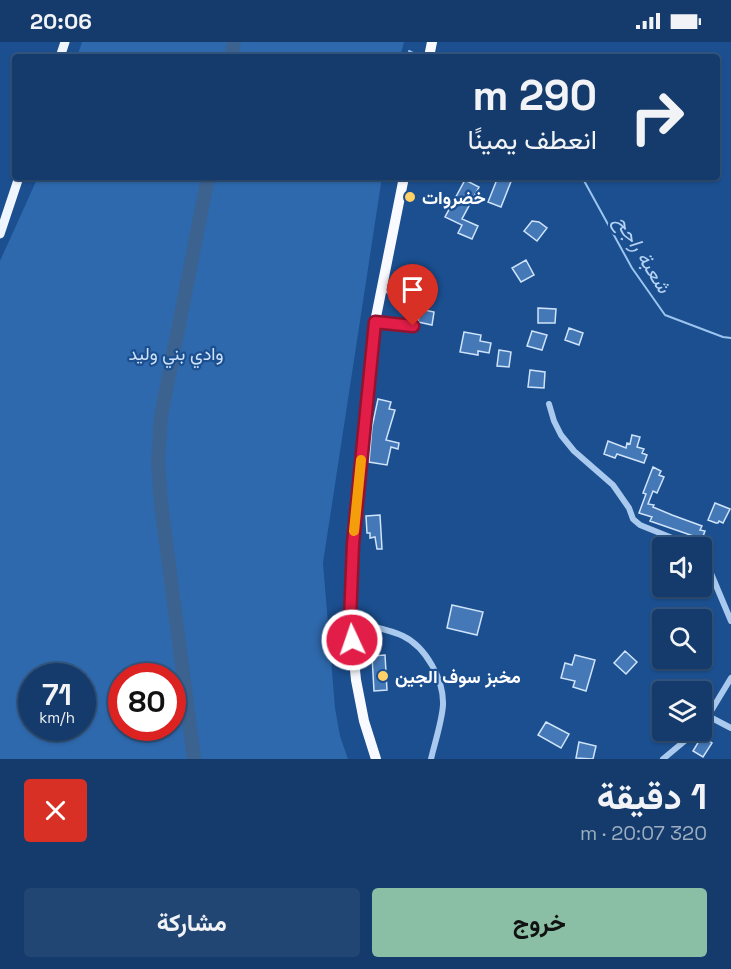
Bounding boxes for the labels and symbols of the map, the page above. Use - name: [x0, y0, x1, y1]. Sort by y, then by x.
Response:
- place label: خضروات: [422, 186, 486, 209]
- marker: خضروات: [403, 190, 417, 204]
- water label: شعبة راجح: [608, 210, 678, 299]
- pin: [387, 264, 438, 326]
- park label: وادي بني وليد: [128, 342, 224, 369]
- position arrow: [320, 608, 384, 672]
- speed limit sign: 80: [108, 663, 186, 741]
- place label: مخبز سوف الجين: [395, 665, 521, 688]
- marker: مخبز سوف الجين: [376, 669, 390, 683]

